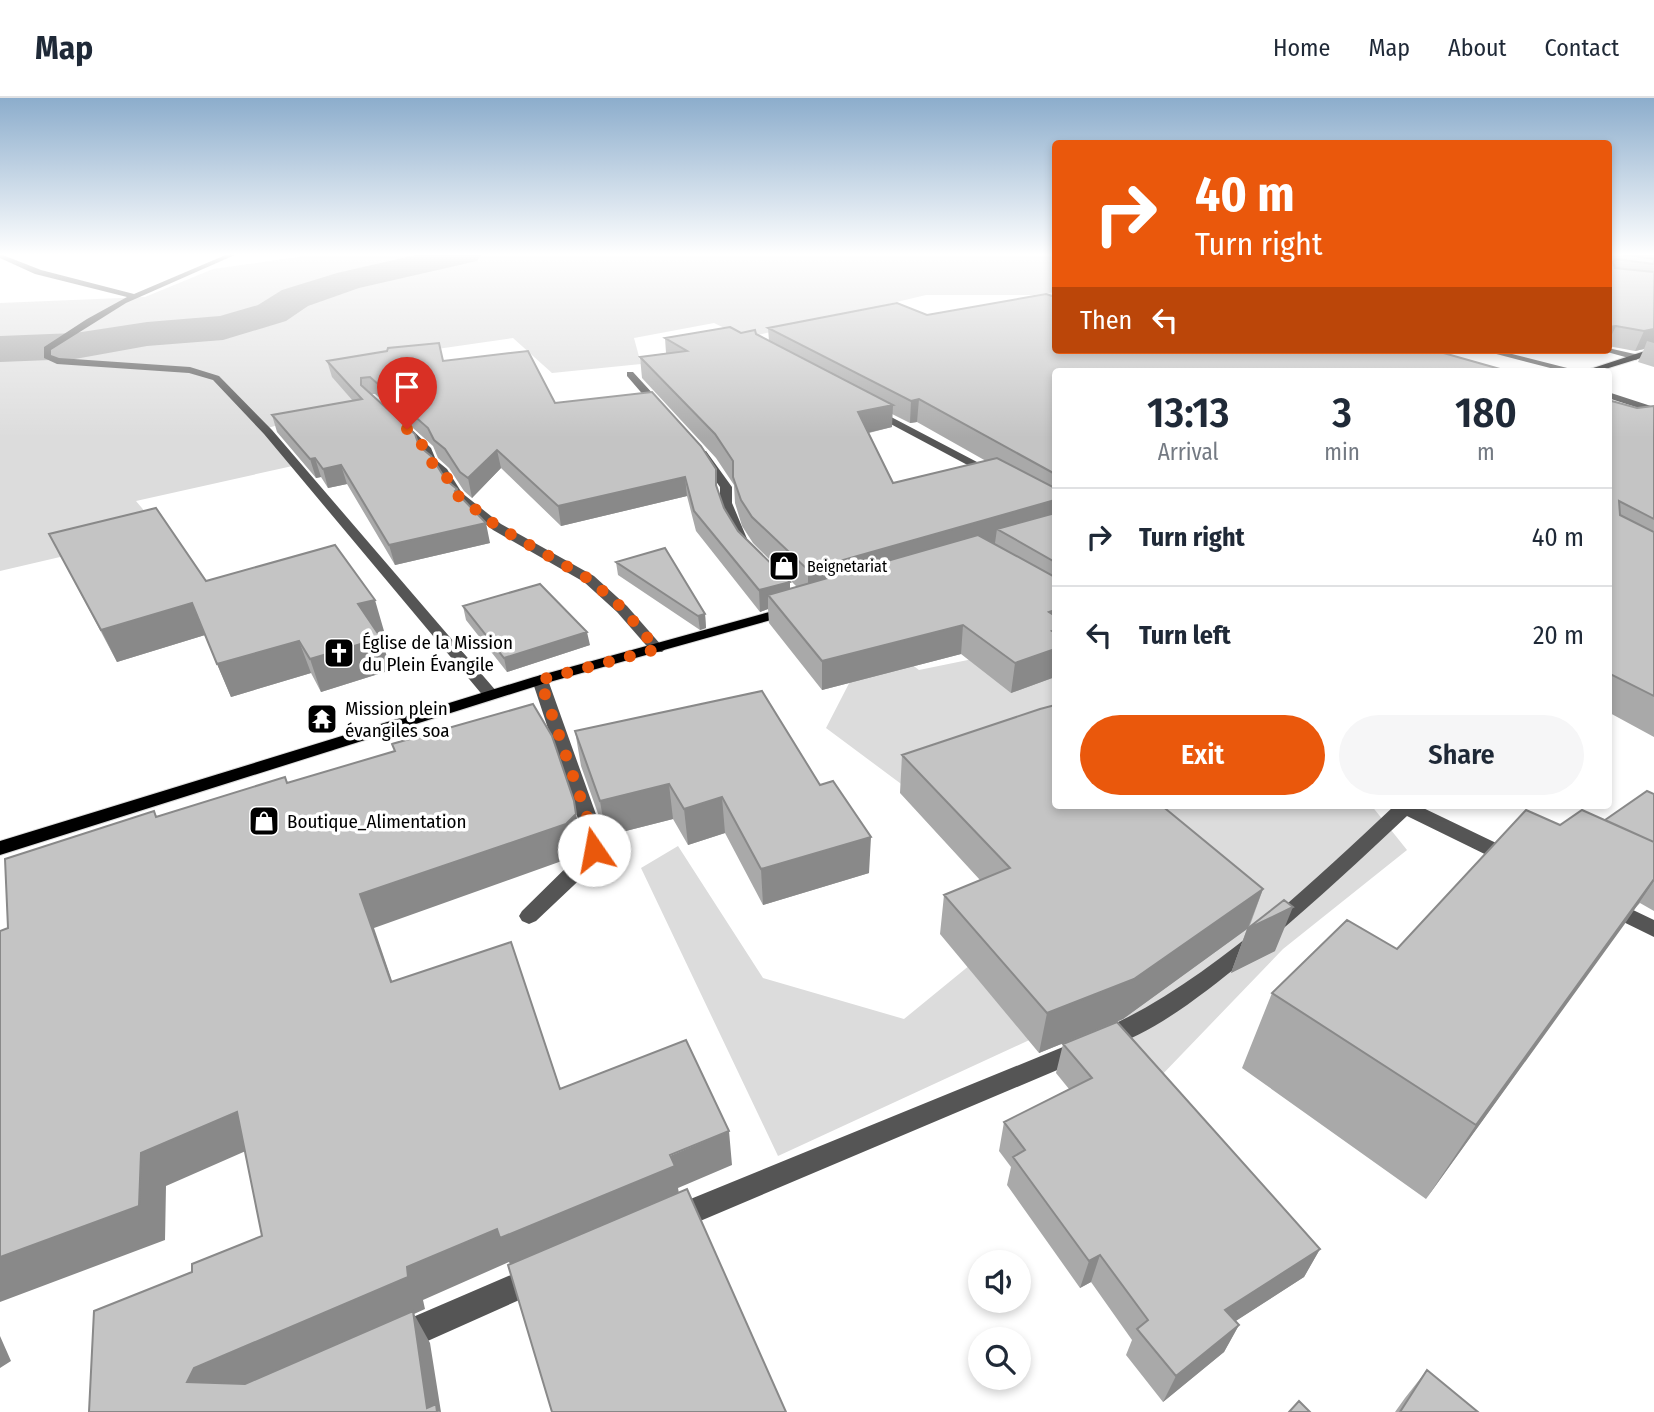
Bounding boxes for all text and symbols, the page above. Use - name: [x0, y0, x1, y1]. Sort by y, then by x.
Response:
- text: Map: [35, 28, 93, 68]
- text: Home: [1273, 34, 1330, 62]
- text: Map: [1368, 34, 1410, 62]
- text: About: [1448, 34, 1506, 62]
- text: Contact: [1544, 34, 1619, 62]
- text: 40 m: [1195, 165, 1295, 224]
- icon: right: [1080, 168, 1171, 259]
- text: Turn right: [1195, 225, 1322, 263]
- icon: left: [1146, 301, 1184, 339]
- text: Then: [1080, 305, 1132, 336]
- pin: [377, 357, 437, 429]
- icon: arrive: [388, 368, 426, 406]
- text: 13:13: [1147, 388, 1229, 438]
- text: 3: [1332, 388, 1352, 438]
- text: 180: [1455, 388, 1517, 438]
- text: Arrival: [1158, 438, 1219, 466]
- text: min: [1324, 438, 1360, 466]
- text: m: [1477, 438, 1495, 466]
- icon: right: [1080, 518, 1118, 556]
- text: Turn right: [1139, 522, 1245, 553]
- text: 40 m: [1532, 522, 1584, 553]
- shop icon: Beignetariat: [767, 549, 801, 583]
- place label: Beignetariat: [807, 557, 888, 576]
- icon: left: [1080, 616, 1118, 654]
- text: Turn left: [1139, 620, 1231, 651]
- text: 20 m: [1533, 620, 1584, 651]
- place label: Église de la Mission du Plein Évangile: [362, 631, 513, 676]
- church icon: Église de la Mission du Plein Évangile: [322, 636, 356, 670]
- place label: Mission plein évangiles soa: [345, 697, 450, 742]
- temple icon: Mission plein évangiles soa: [305, 702, 339, 736]
- button: Exit: [1080, 715, 1325, 795]
- button: Share: [1339, 715, 1584, 795]
- shop icon: Boutique_Alimentation: [247, 804, 281, 838]
- place label: Boutique_Alimentation: [287, 810, 467, 833]
- position arrow: [557, 813, 631, 887]
- map controls: [968, 1250, 1031, 1390]
- button: sound: [968, 1250, 1031, 1313]
- button: search: [968, 1327, 1031, 1390]

